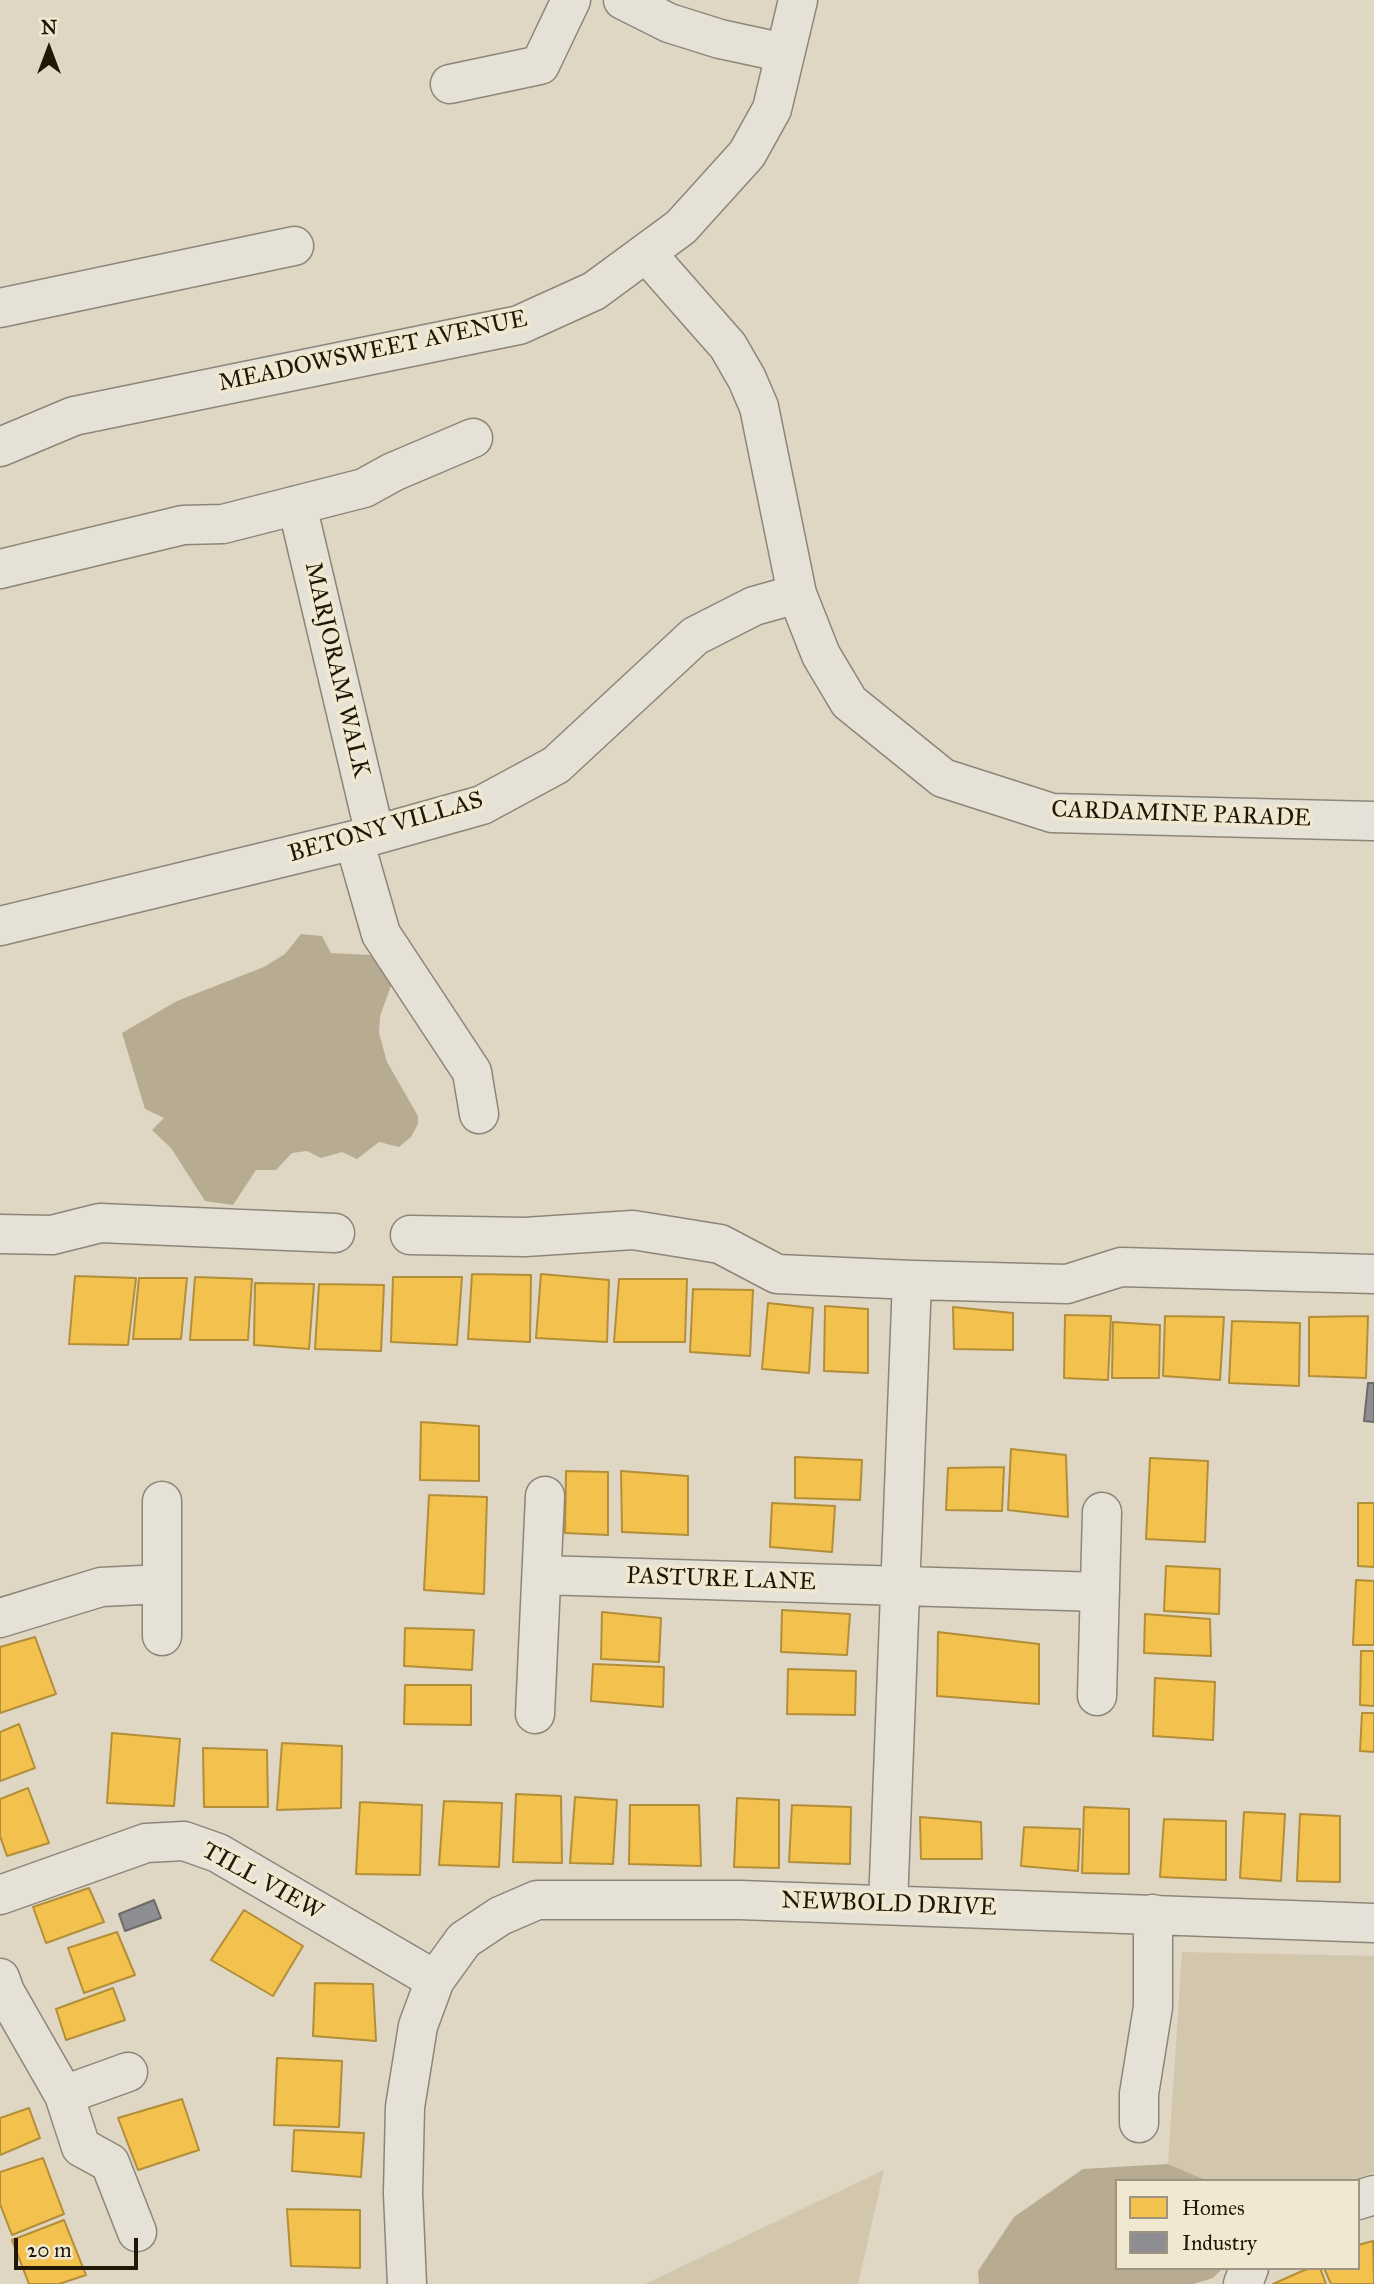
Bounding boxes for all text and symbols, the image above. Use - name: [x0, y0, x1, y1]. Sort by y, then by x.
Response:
- north arrow: [14, 14, 84, 84]
- text: N: [41, 16, 57, 39]
- street label: MEADOWSWEET AVENUE: [216, 305, 530, 399]
- street label: MARJORAM WALK: [297, 559, 375, 781]
- street label: BETONY VILLAS: [285, 786, 487, 870]
- street label: CARDAMINE PARADE: [1051, 796, 1311, 834]
- street label: PASTURE LANE: [626, 1562, 816, 1598]
- street label: TILL VIEW: [196, 1837, 328, 1927]
- street label: NEWBOLD DRIVE: [781, 1887, 997, 1923]
- legend: [1115, 2179, 1360, 2270]
- text: Homes: [1182, 2195, 1245, 2221]
- scale bar: [18, 2224, 142, 2268]
- text: Industry: [1182, 2230, 1257, 2256]
- text: 20 m: [27, 2237, 72, 2263]

